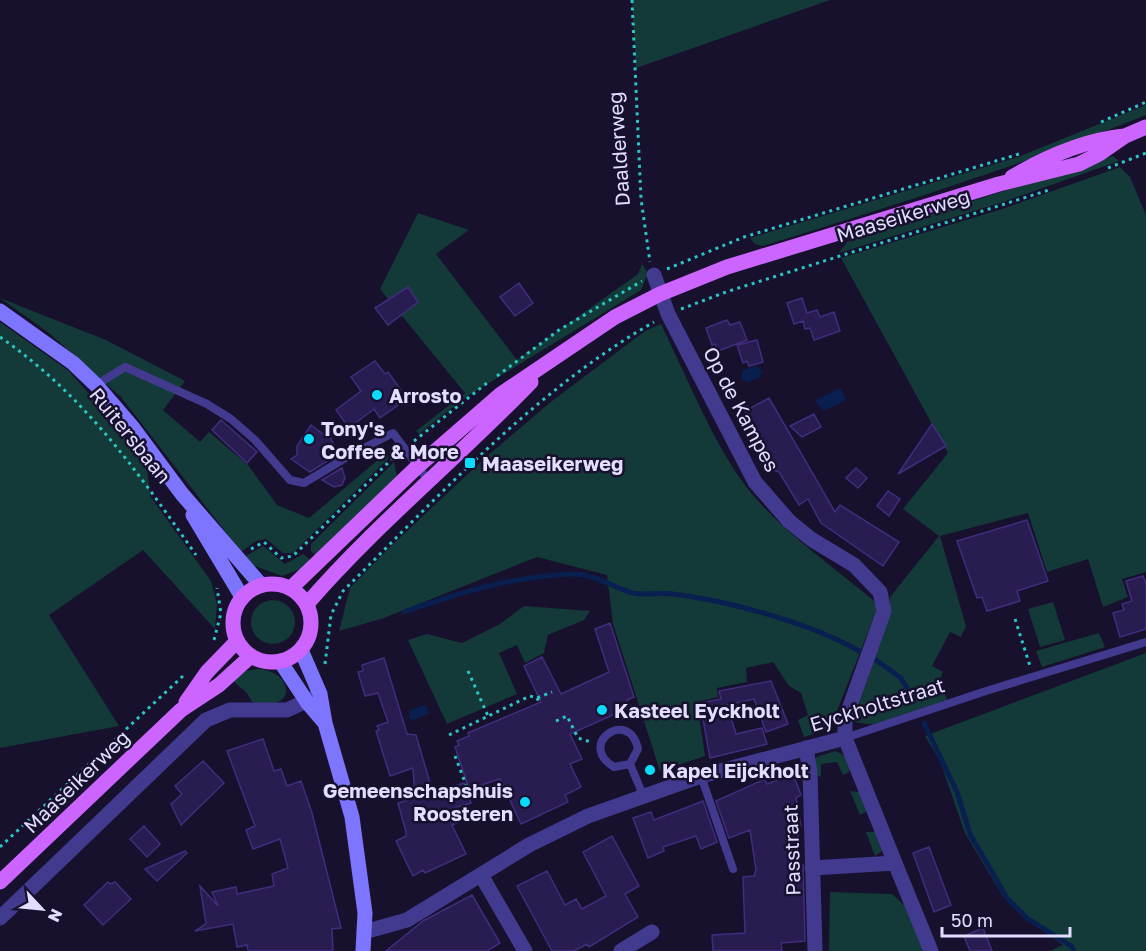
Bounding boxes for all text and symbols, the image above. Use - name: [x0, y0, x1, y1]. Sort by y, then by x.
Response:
- street label: Daalderweg: [602, 91, 634, 207]
- street label: Maaseikerweg: [834, 183, 972, 247]
- street label: Op de Kampes: [699, 342, 785, 476]
- street label: Ruitersbaan: [85, 382, 177, 488]
- place label: Arrosto: [389, 383, 462, 407]
- marker: Arrosto: [370, 388, 384, 402]
- place label: Tony's Coffee & More: [321, 416, 459, 463]
- marker: Tony's Coffee & More: [302, 432, 316, 446]
- place label: Maaseikerweg: [482, 451, 623, 475]
- marker: Maaseikerweg: [463, 456, 477, 470]
- street label: Eyckholtstraat: [807, 672, 947, 736]
- place label: Kasteel Eyckholt: [614, 698, 780, 722]
- marker: Kasteel Eyckholt: [595, 703, 609, 717]
- street label: Maaseikerweg: [18, 724, 134, 838]
- place label: Kapel Eijckholt: [662, 758, 809, 782]
- marker: Kapel Eijckholt: [643, 763, 657, 777]
- place label: Gemeenschapshuis Roosteren: [323, 778, 513, 825]
- marker: Gemeenschapshuis Roosteren: [518, 795, 532, 809]
- street label: Passtraat: [777, 804, 805, 896]
- north arrow: [12, 879, 72, 939]
- scale bar: [942, 900, 1070, 938]
- text: N: [44, 906, 67, 925]
- text: 50 m: [951, 909, 993, 931]

